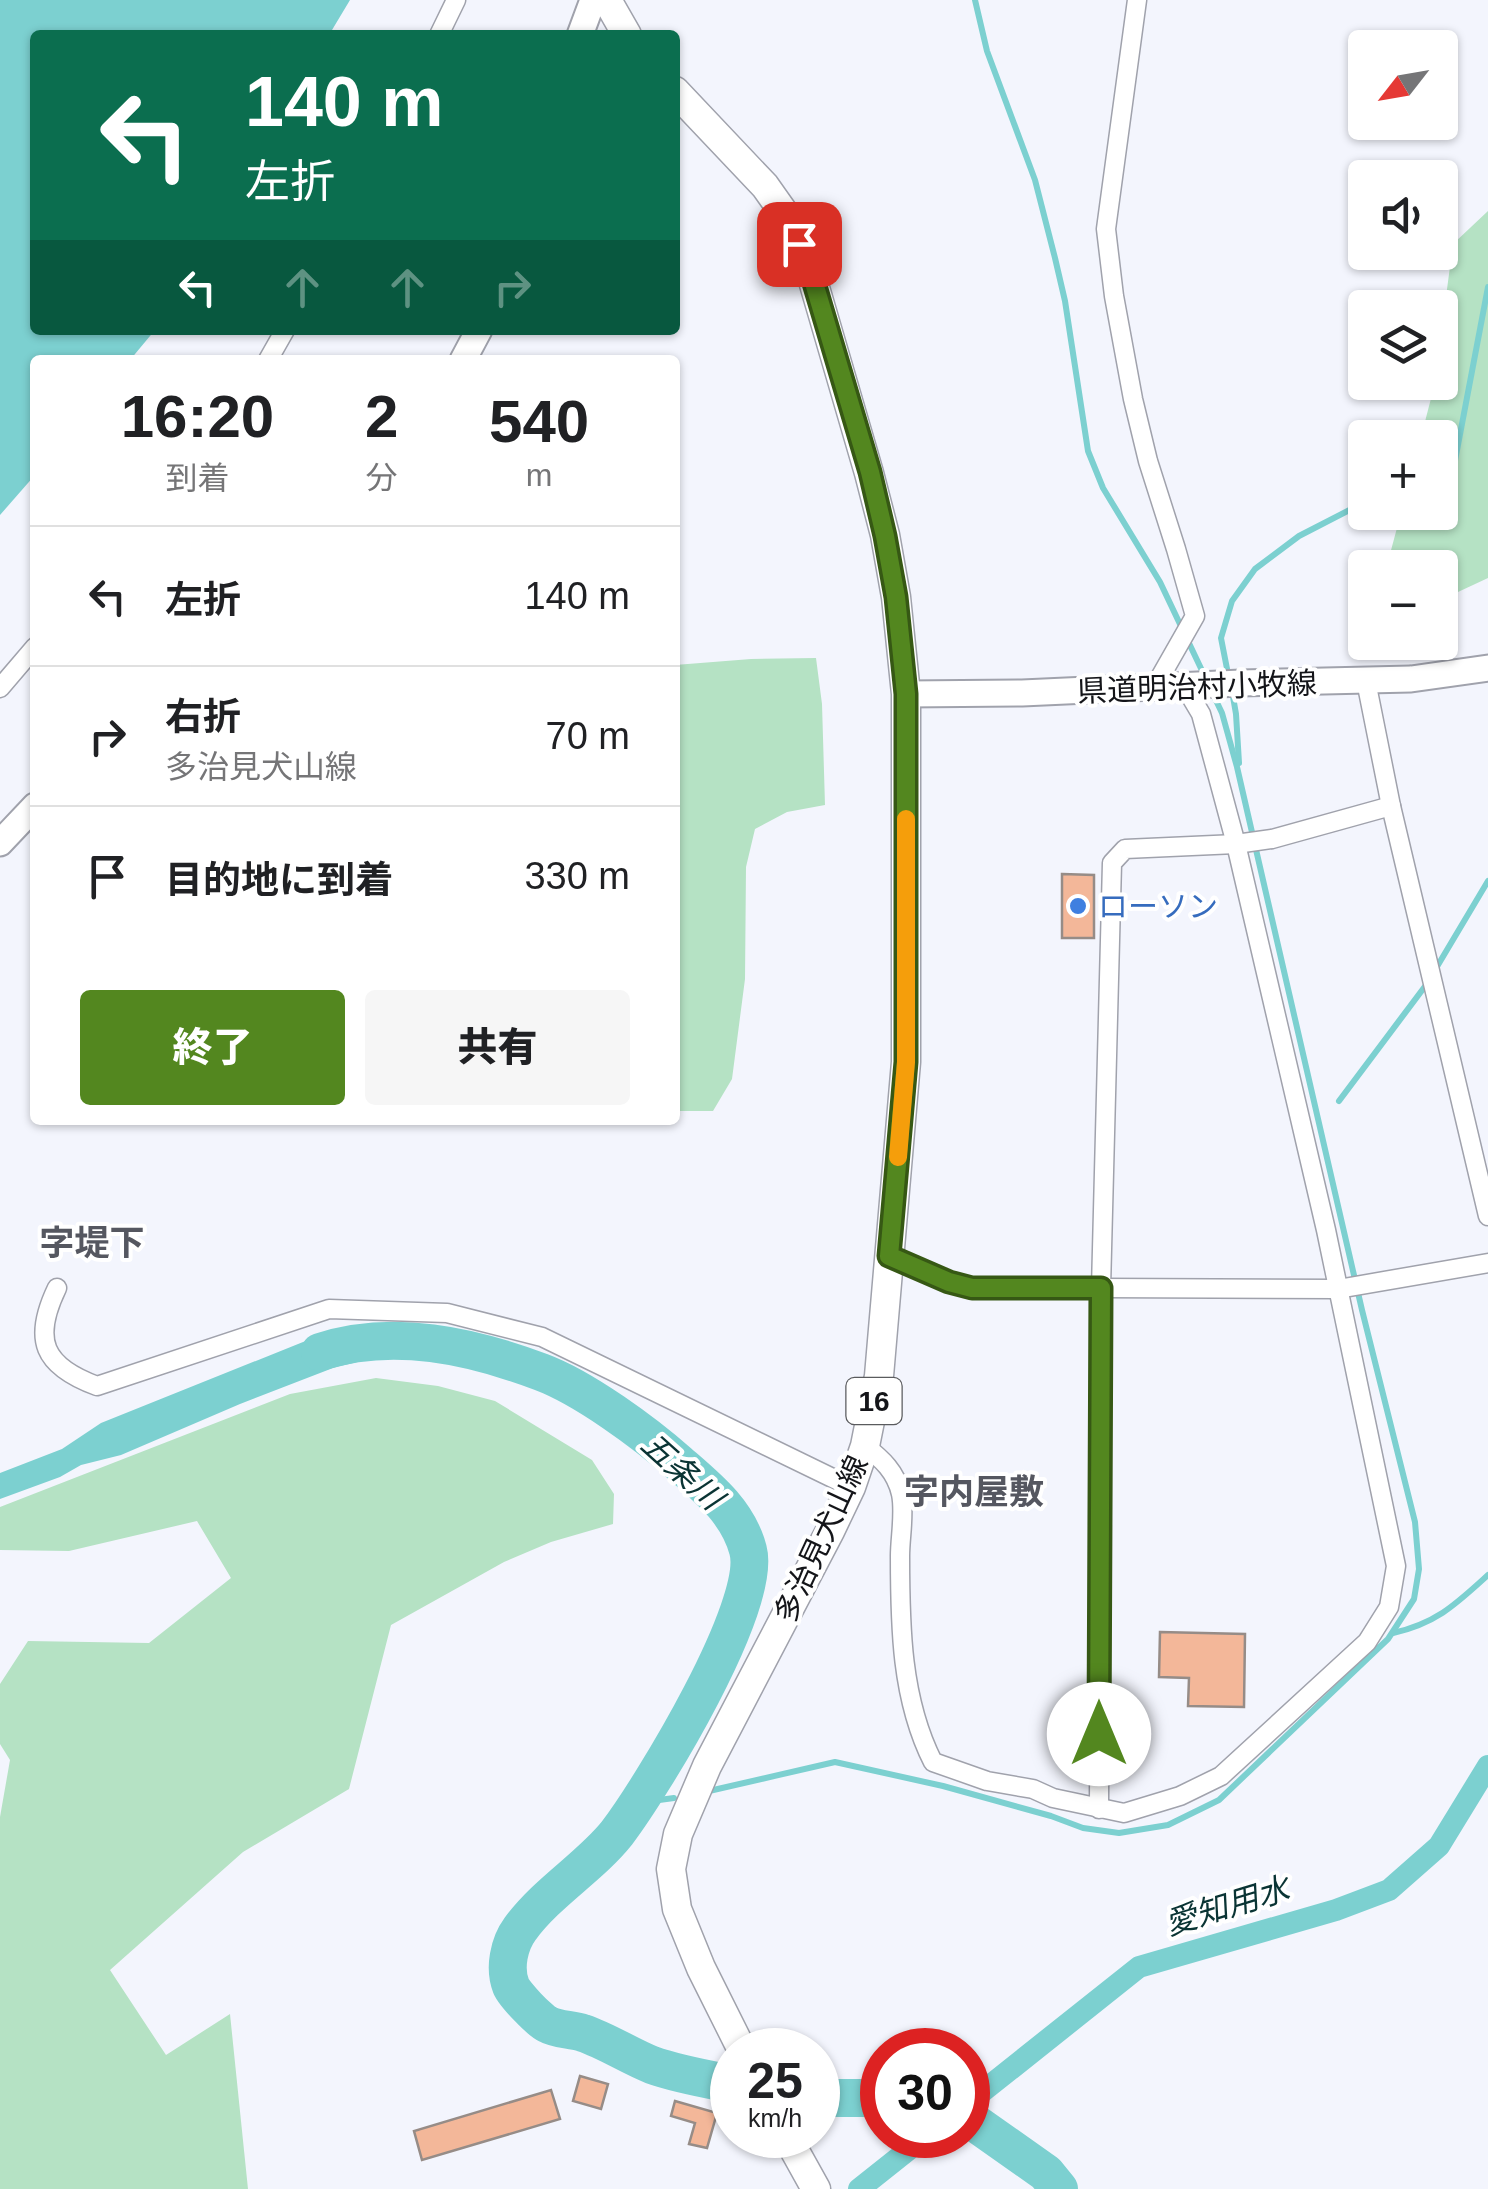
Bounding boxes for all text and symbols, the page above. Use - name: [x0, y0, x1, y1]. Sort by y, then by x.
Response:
- north arrow: [1348, 30, 1458, 140]
- map controls: [1348, 30, 1458, 660]
- text: 140 m: [245, 63, 443, 141]
- icon: left: [80, 70, 210, 200]
- text: 左折: [245, 156, 335, 207]
- button: sound: [1348, 160, 1458, 270]
- pin: [757, 202, 842, 287]
- icon: arrive: [772, 217, 827, 272]
- icon: left: [170, 260, 225, 315]
- icon: ahead: [275, 260, 330, 315]
- icon: ahead: [380, 260, 435, 315]
- icon: right: [485, 260, 540, 315]
- button: layers: [1348, 290, 1458, 400]
- text: 16:20: [121, 383, 274, 450]
- text: 2: [365, 383, 398, 450]
- text: 540: [489, 388, 589, 455]
- button: +: [1348, 420, 1458, 530]
- text: m: [526, 457, 552, 493]
- text: 到着: [165, 460, 229, 496]
- text: 分: [366, 460, 398, 496]
- button: −: [1348, 550, 1458, 660]
- icon: left: [80, 569, 135, 624]
- text: 140 m: [524, 575, 630, 617]
- text: 左折: [165, 579, 241, 621]
- street label: 県道明治村小牧線: [1076, 666, 1318, 708]
- text: 右折: [165, 696, 241, 738]
- icon: right: [80, 709, 135, 764]
- text: 70 m: [546, 715, 630, 757]
- text: 多治見犬山線: [165, 749, 357, 785]
- icon: arrive: [80, 849, 135, 904]
- text: 330 m: [524, 855, 630, 897]
- text: 目的地に到着: [165, 859, 393, 901]
- place label: ローソン: [1098, 890, 1218, 923]
- marker: ローソン: [1067, 895, 1089, 917]
- button: 終了: [80, 990, 345, 1105]
- button: 共有: [365, 990, 630, 1105]
- district label: 字堤下: [39, 1223, 145, 1262]
- road number: 16: [846, 1378, 902, 1424]
- water label: 五条川: [634, 1425, 732, 1518]
- street label: 多治見犬山線: [768, 1450, 874, 1628]
- district label: 字内屋敷: [904, 1472, 1044, 1511]
- position arrow: [1047, 1682, 1151, 1786]
- water label: 愛知用水: [1161, 1869, 1296, 1942]
- speed limit sign: 30: [860, 2028, 990, 2158]
- text: 25: [747, 2053, 803, 2109]
- text: km/h: [748, 2104, 802, 2132]

